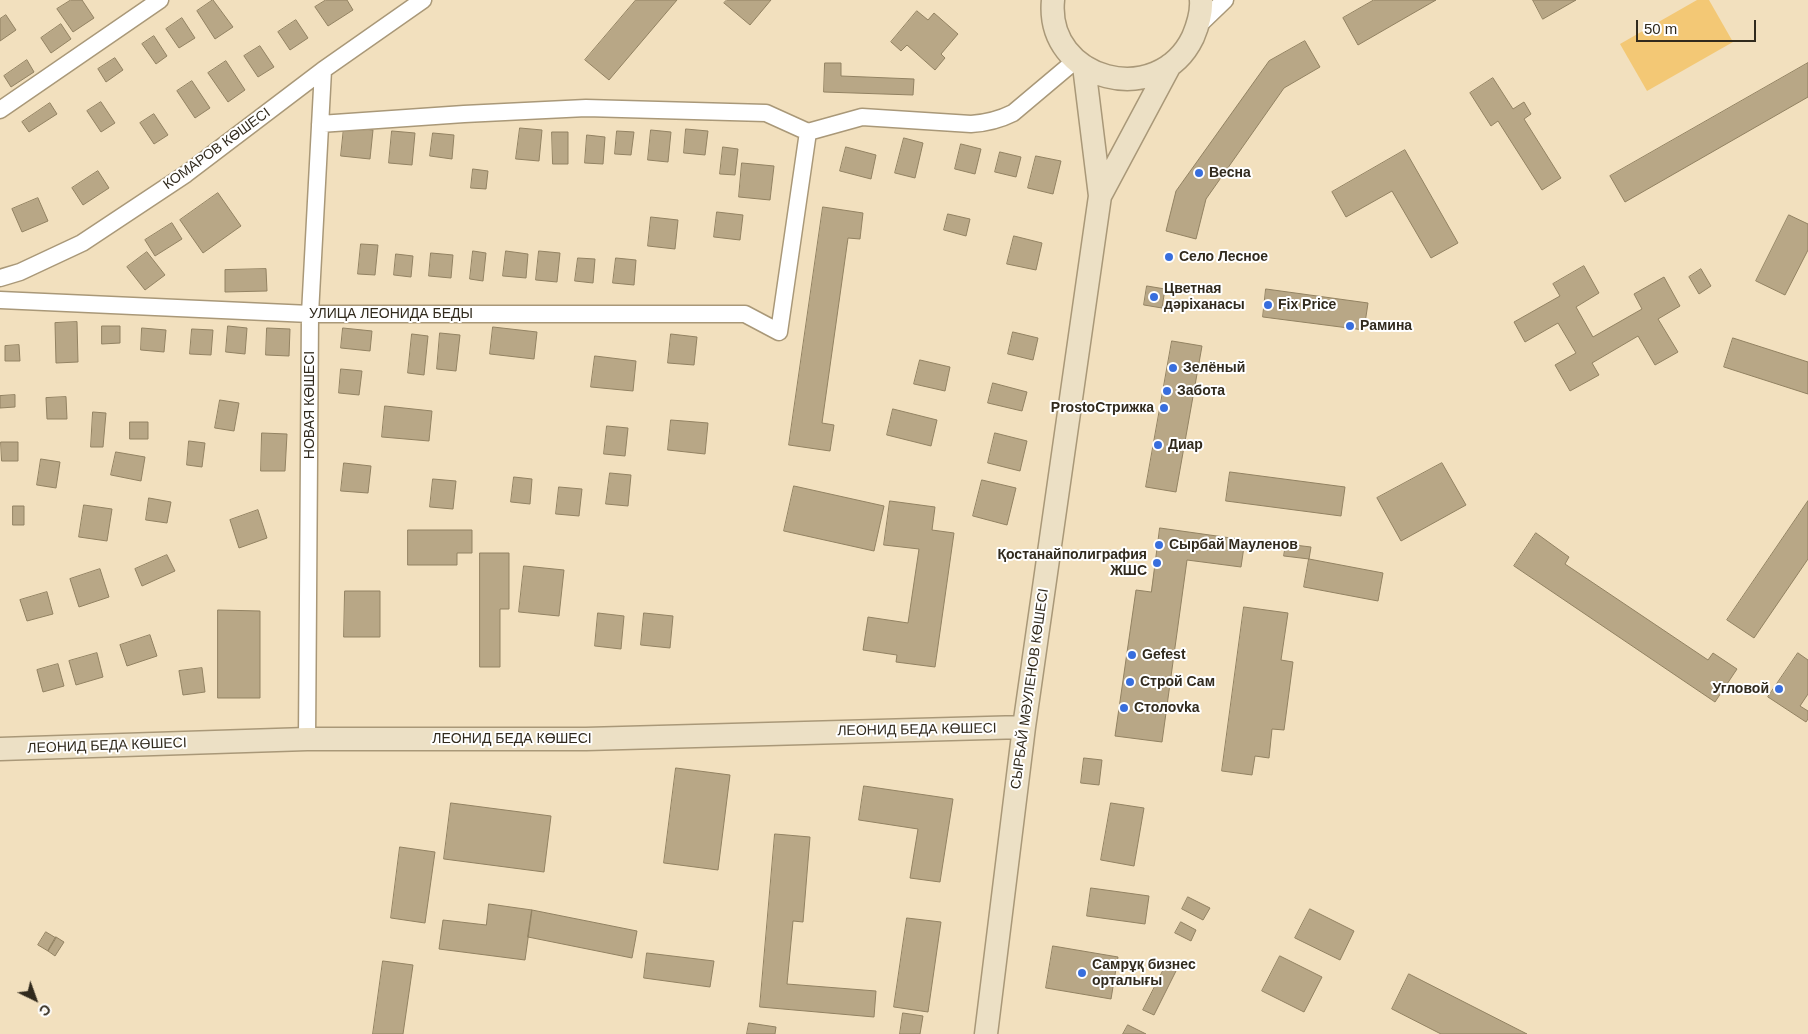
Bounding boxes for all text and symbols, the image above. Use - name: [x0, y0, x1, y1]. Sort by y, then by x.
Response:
- scale bar: [1638, 10, 1758, 42]
- text: 50 m: [1644, 20, 1677, 37]
- street label: КОМАРОВ КӨШЕСІ: [160, 105, 274, 193]
- place label: Весна: [1209, 165, 1251, 181]
- marker: Весна: [1193, 167, 1205, 179]
- place label: Село Лесное: [1179, 249, 1268, 265]
- marker: Село Лесное: [1163, 251, 1175, 263]
- place label: Цветная дәріханасы: [1164, 281, 1245, 314]
- marker: Цветная дәріханасы: [1148, 291, 1160, 303]
- place label: Fix Price: [1278, 297, 1336, 313]
- marker: Fix Price: [1262, 299, 1274, 311]
- street label: УЛИЦА ЛЕОНИДА БЕДЫ: [309, 306, 473, 322]
- place label: Рамина: [1360, 318, 1412, 334]
- marker: Рамина: [1344, 320, 1356, 332]
- street label: НОВАЯ КӨШЕСІ: [302, 351, 318, 459]
- place label: Зелёный: [1183, 360, 1245, 376]
- marker: Зелёный: [1167, 362, 1179, 374]
- place label: Забота: [1177, 383, 1225, 399]
- marker: Забота: [1161, 385, 1173, 397]
- place label: ProstoСтрижка: [1051, 400, 1154, 416]
- marker: ProstoСтрижка: [1158, 402, 1170, 414]
- place label: Диар: [1168, 437, 1203, 453]
- marker: Диар: [1152, 439, 1164, 451]
- place label: Сырбай Мауленов: [1169, 537, 1298, 553]
- marker: Сырбай Мауленов: [1153, 539, 1165, 551]
- place label: Қостанайполиграфия ЖШС: [997, 547, 1147, 580]
- marker: Қостанайполиграфия ЖШС: [1151, 557, 1163, 569]
- street label: СЫРБАЙ МӘУЛЕНОВ КӨШЕСІ: [1008, 588, 1052, 790]
- place label: Gefest: [1142, 647, 1186, 663]
- marker: Gefest: [1126, 649, 1138, 661]
- place label: Строй Сам: [1140, 674, 1215, 690]
- marker: Строй Сам: [1124, 676, 1136, 688]
- place label: Угловой: [1713, 681, 1769, 697]
- marker: Угловой: [1773, 683, 1785, 695]
- place label: Столоvka: [1134, 700, 1200, 716]
- marker: Столоvka: [1118, 702, 1130, 714]
- street label: ЛЕОНИД БЕДА КӨШЕСІ: [837, 720, 997, 740]
- street label: ЛЕОНИД БЕДА КӨШЕСІ: [432, 731, 592, 747]
- street label: ЛЕОНИД БЕДА КӨШЕСІ: [27, 735, 187, 757]
- place label: Самрұқ бизнес орталығы: [1092, 957, 1196, 990]
- marker: Самрұқ бизнес орталығы: [1076, 967, 1088, 979]
- north arrow: [10, 974, 60, 1024]
- text: С: [36, 1001, 54, 1019]

